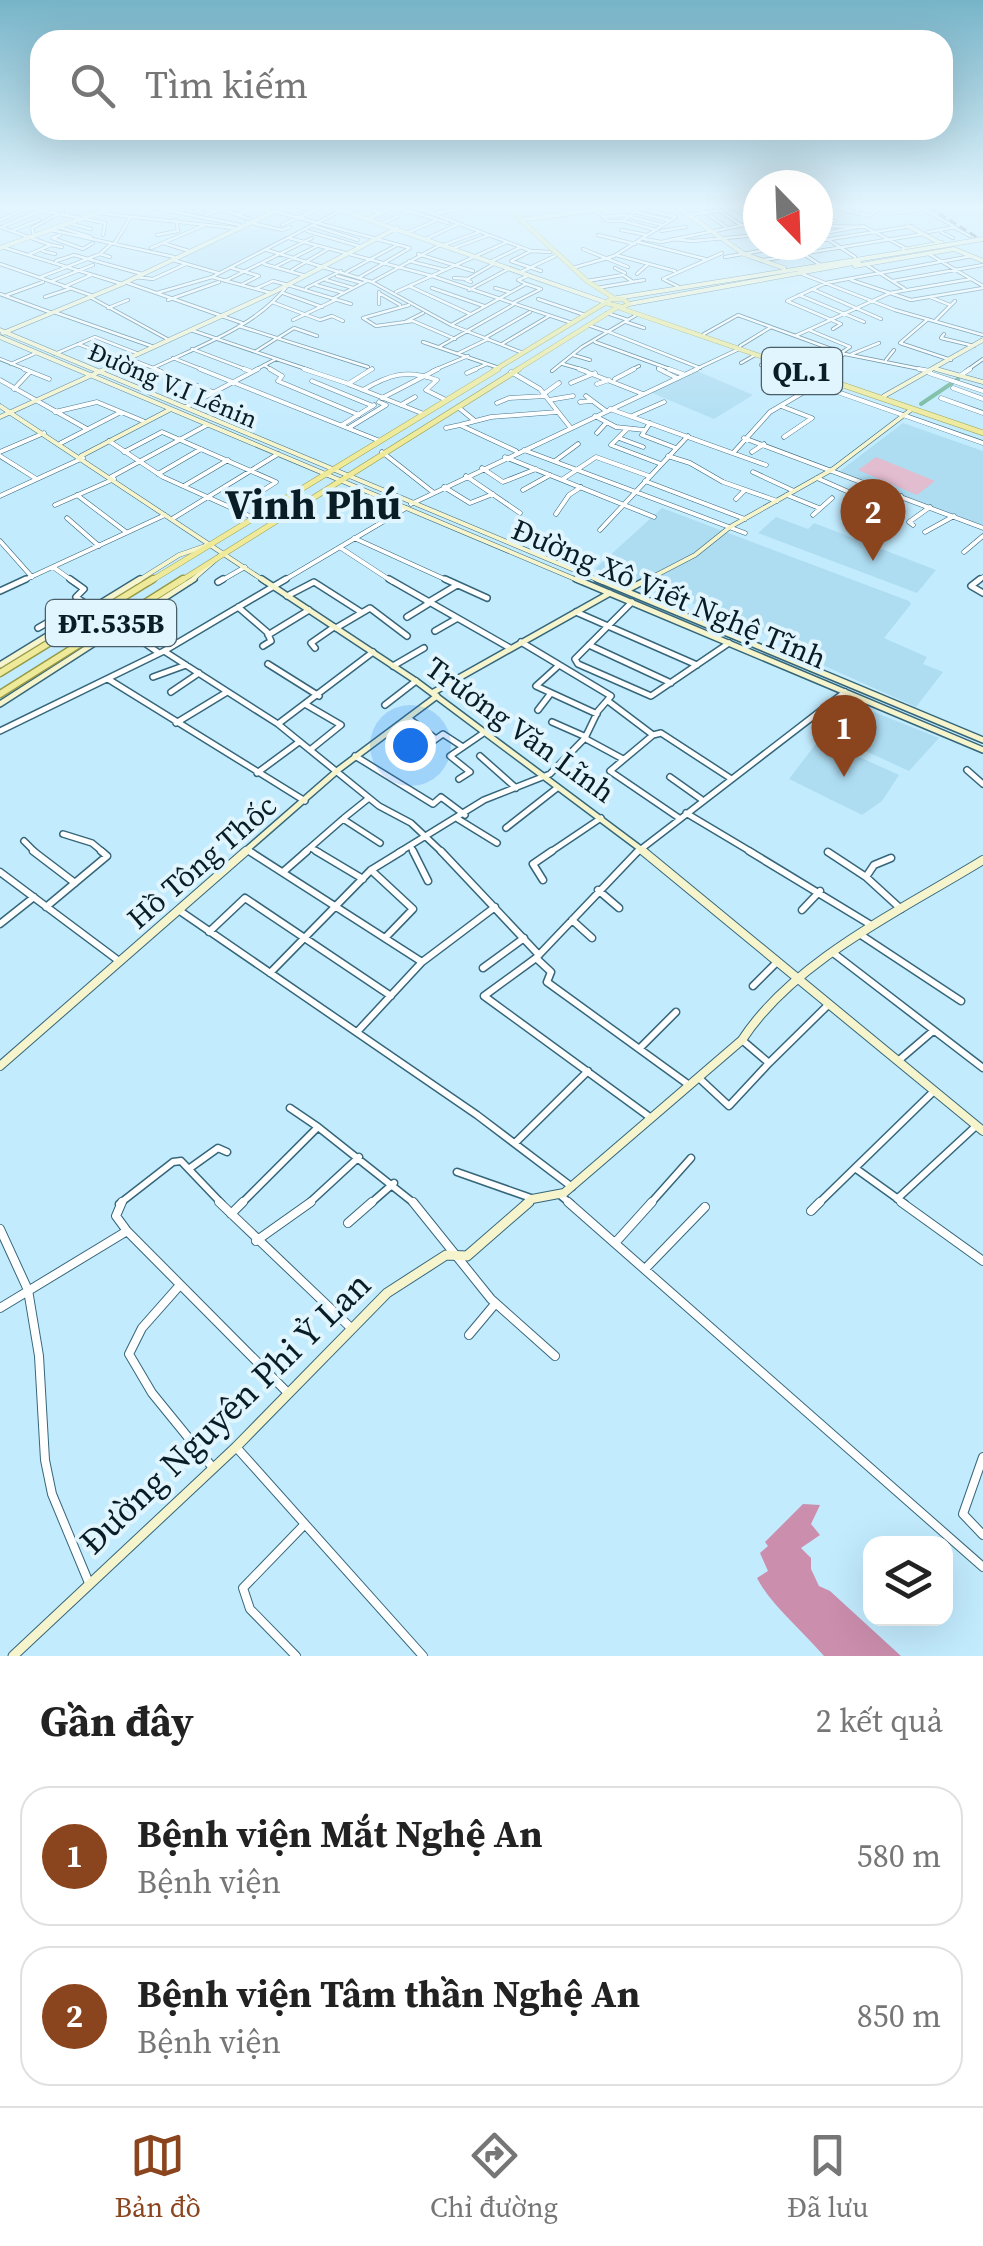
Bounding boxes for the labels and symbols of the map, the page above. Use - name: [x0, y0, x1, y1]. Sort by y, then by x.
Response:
- north arrow: [743, 170, 833, 260]
- street label: Đường V.I Lênin: [83, 334, 263, 436]
- road number: QL.1: [762, 348, 842, 394]
- district label: Vinh Phú: [225, 475, 401, 533]
- pin: 2: [840, 478, 906, 561]
- street label: Đường Xô Viết Nghệ Tĩnh: [506, 509, 833, 678]
- road number: ĐT.535B: [46, 600, 176, 646]
- street label: Trương Văn Lĩnh: [417, 647, 623, 812]
- pin: 1: [812, 694, 876, 777]
- your location: [385, 720, 436, 771]
- street label: Hồ Tông Thốc: [118, 785, 285, 938]
- street label: Đường Nguyên Phi Ỷ Lan: [69, 1261, 381, 1565]

